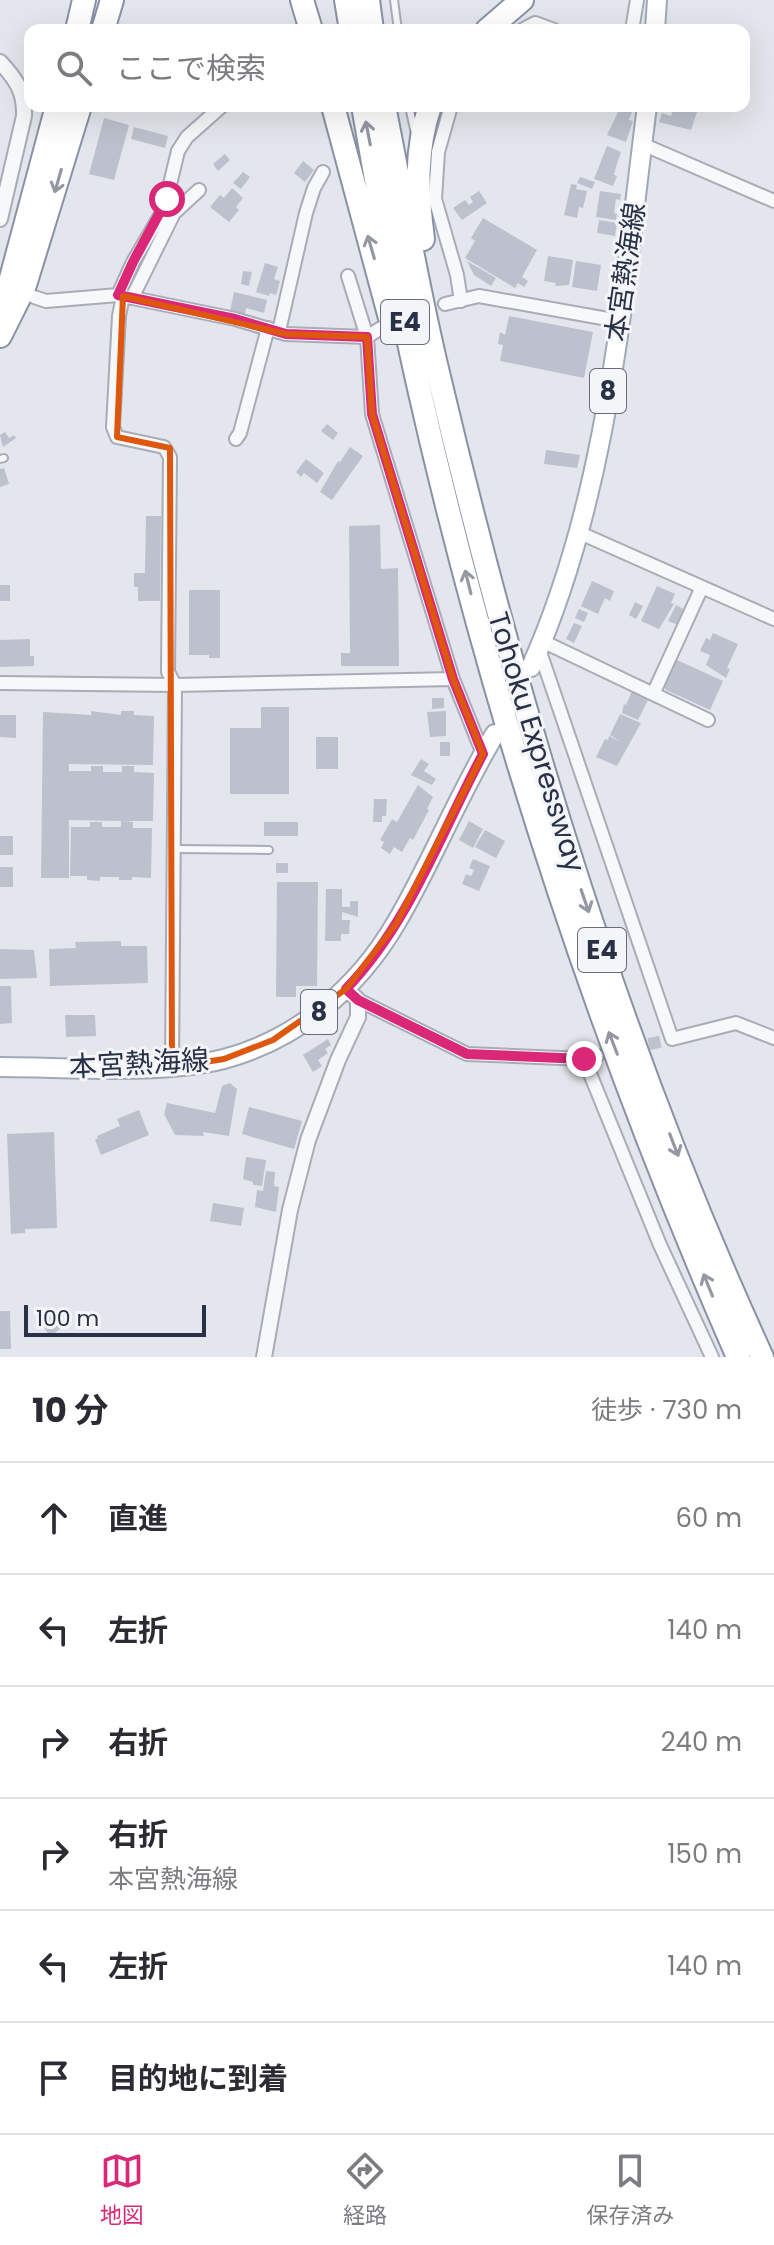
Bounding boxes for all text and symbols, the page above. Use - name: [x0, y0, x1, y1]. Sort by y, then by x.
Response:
- search box: [24, 24, 750, 112]
- icon: search: [52, 46, 96, 90]
- text: ここで検索: [116, 47, 266, 90]
- one-way arrow: [360, 120, 375, 146]
- one-way arrow: [50, 167, 65, 193]
- route start: [149, 181, 185, 217]
- street label: 本宮熱海線: [596, 200, 655, 344]
- one-way arrow: [363, 235, 378, 261]
- road number: E4: [381, 300, 429, 344]
- road number: 8: [590, 369, 626, 413]
- one-way arrow: [459, 569, 474, 595]
- street label: Tohoku Expressway: [478, 607, 595, 877]
- one-way arrow: [579, 888, 594, 913]
- road number: E4: [578, 928, 626, 972]
- road number: 8: [301, 990, 337, 1034]
- one-way arrow: [605, 1031, 620, 1056]
- street label: 本宮熱海線: [68, 1040, 210, 1087]
- route end: [566, 1041, 602, 1077]
- one-way arrow: [667, 1132, 682, 1157]
- one-way arrow: [700, 1273, 715, 1298]
- scale bar: [24, 1301, 206, 1337]
- text: 100 m: [36, 1303, 99, 1334]
- text: 10 分: [32, 1386, 108, 1434]
- text: 徒歩 · 730 m: [591, 1392, 742, 1428]
- icon: ahead: [32, 1496, 76, 1540]
- text: 直進: [108, 1497, 168, 1540]
- text: 60 m: [675, 1500, 742, 1536]
- icon: left: [32, 1608, 76, 1652]
- text: 左折: [108, 1609, 168, 1652]
- text: 140 m: [667, 1612, 742, 1648]
- icon: right: [32, 1720, 76, 1764]
- text: 右折: [108, 1721, 168, 1764]
- text: 240 m: [661, 1724, 742, 1760]
- text: 右折: [108, 1813, 168, 1856]
- icon: right: [32, 1832, 76, 1876]
- text: 150 m: [667, 1836, 742, 1872]
- text: 本宮熱海線: [108, 1861, 238, 1897]
- icon: left: [32, 1944, 76, 1988]
- text: 左折: [108, 1945, 168, 1988]
- text: 140 m: [667, 1948, 742, 1984]
- icon: arrive: [32, 2056, 76, 2100]
- text: 目的地に到着: [108, 2057, 288, 2100]
- tab: 地図: [100, 2149, 144, 2232]
- tab: 経路: [343, 2149, 387, 2232]
- tab: 保存済み: [586, 2149, 674, 2232]

